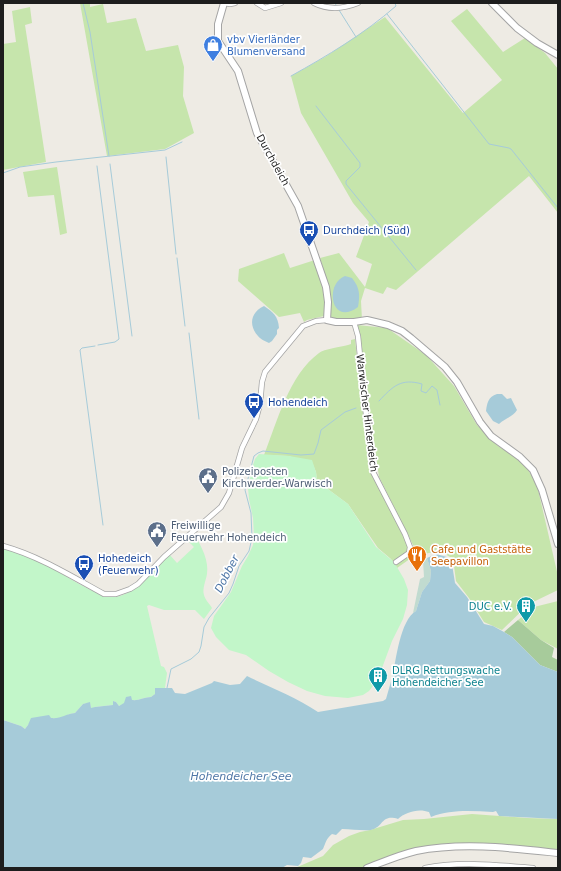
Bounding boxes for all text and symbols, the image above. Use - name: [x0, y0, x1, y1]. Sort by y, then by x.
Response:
- shop icon: vbv Vierländer Blumenversand: [202, 34, 224, 62]
- place label: vbv Vierländer Blumenversand: [227, 34, 305, 57]
- street label: Durchdeich: [254, 132, 292, 188]
- bus stop icon: Durchdeich (Süd): [298, 219, 320, 247]
- place label: Durchdeich (Süd): [323, 225, 410, 236]
- street label: Warwischer Hinterdeich: [354, 353, 380, 473]
- bus stop icon: Hohendeich: [243, 391, 265, 419]
- place label: Hohendeich: [268, 397, 328, 408]
- public building icon: Polizeiposten Kirchwerder-Warwisch: [197, 466, 219, 494]
- place label: Polizeiposten Kirchwerder-Warwisch: [222, 466, 332, 489]
- public building icon: Freiwillige Feuerwehr Hohendeich: [146, 520, 168, 548]
- place label: Freiwillige Feuerwehr Hohendeich: [171, 520, 287, 543]
- restaurant icon: Cafe und Gaststätte Seepavillon: [406, 544, 428, 572]
- place label: Cafe und Gaststätte Seepavillon: [431, 544, 531, 567]
- water label: Dobber: [212, 552, 243, 595]
- bus stop icon: Hohedeich (Feuerwehr): [73, 553, 95, 581]
- place label: Hohedeich (Feuerwehr): [98, 553, 159, 576]
- building icon: DUC e.V.: [515, 595, 537, 623]
- place label: DUC e.V.: [469, 601, 512, 612]
- building icon: DLRG Rettungswache Hohendeicher See: [367, 665, 389, 693]
- place label: DLRG Rettungswache Hohendeicher See: [392, 665, 500, 688]
- water label: Hohendeicher See: [191, 770, 292, 783]

